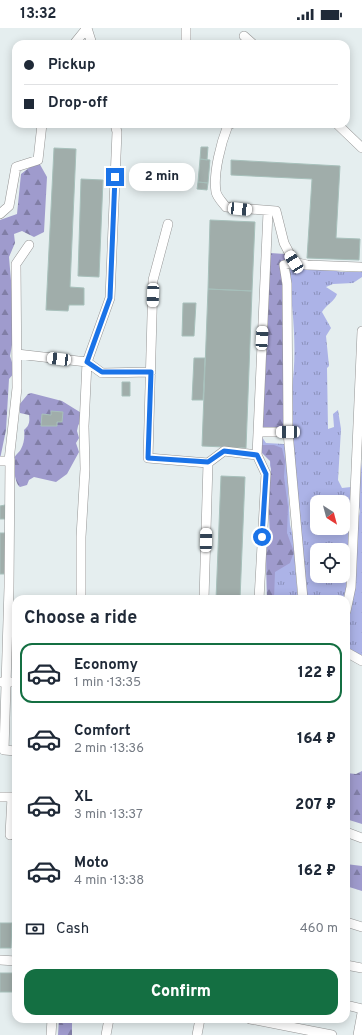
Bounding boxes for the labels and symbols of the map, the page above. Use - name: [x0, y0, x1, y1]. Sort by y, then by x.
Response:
- callout: 2 min: [129, 163, 195, 191]
- route end: [106, 168, 124, 186]
- car: [227, 202, 253, 216]
- car: [283, 249, 305, 275]
- car: [147, 283, 159, 307]
- car: [255, 326, 269, 350]
- car: [46, 352, 72, 366]
- car: [276, 426, 300, 438]
- north arrow: [310, 495, 350, 535]
- car: [200, 528, 212, 552]
- route start: [253, 528, 271, 546]

